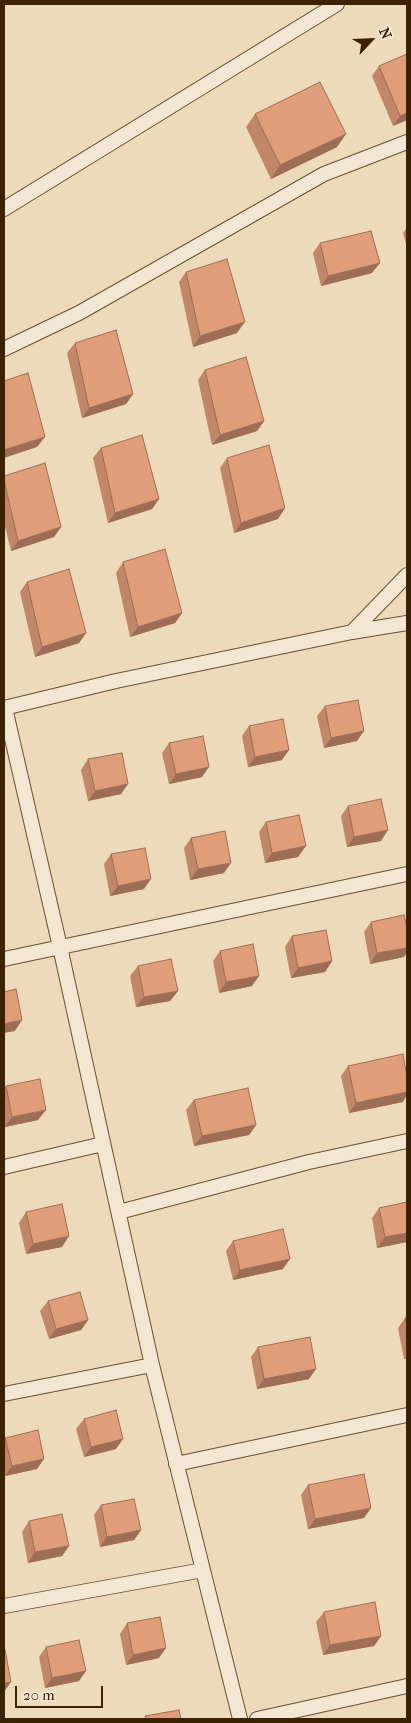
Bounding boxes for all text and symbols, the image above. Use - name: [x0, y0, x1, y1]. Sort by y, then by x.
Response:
- north arrow: [346, 15, 396, 65]
- text: N: [375, 25, 395, 42]
- scale bar: [18, 1676, 105, 1708]
- text: 20 m: [23, 1686, 55, 1704]

